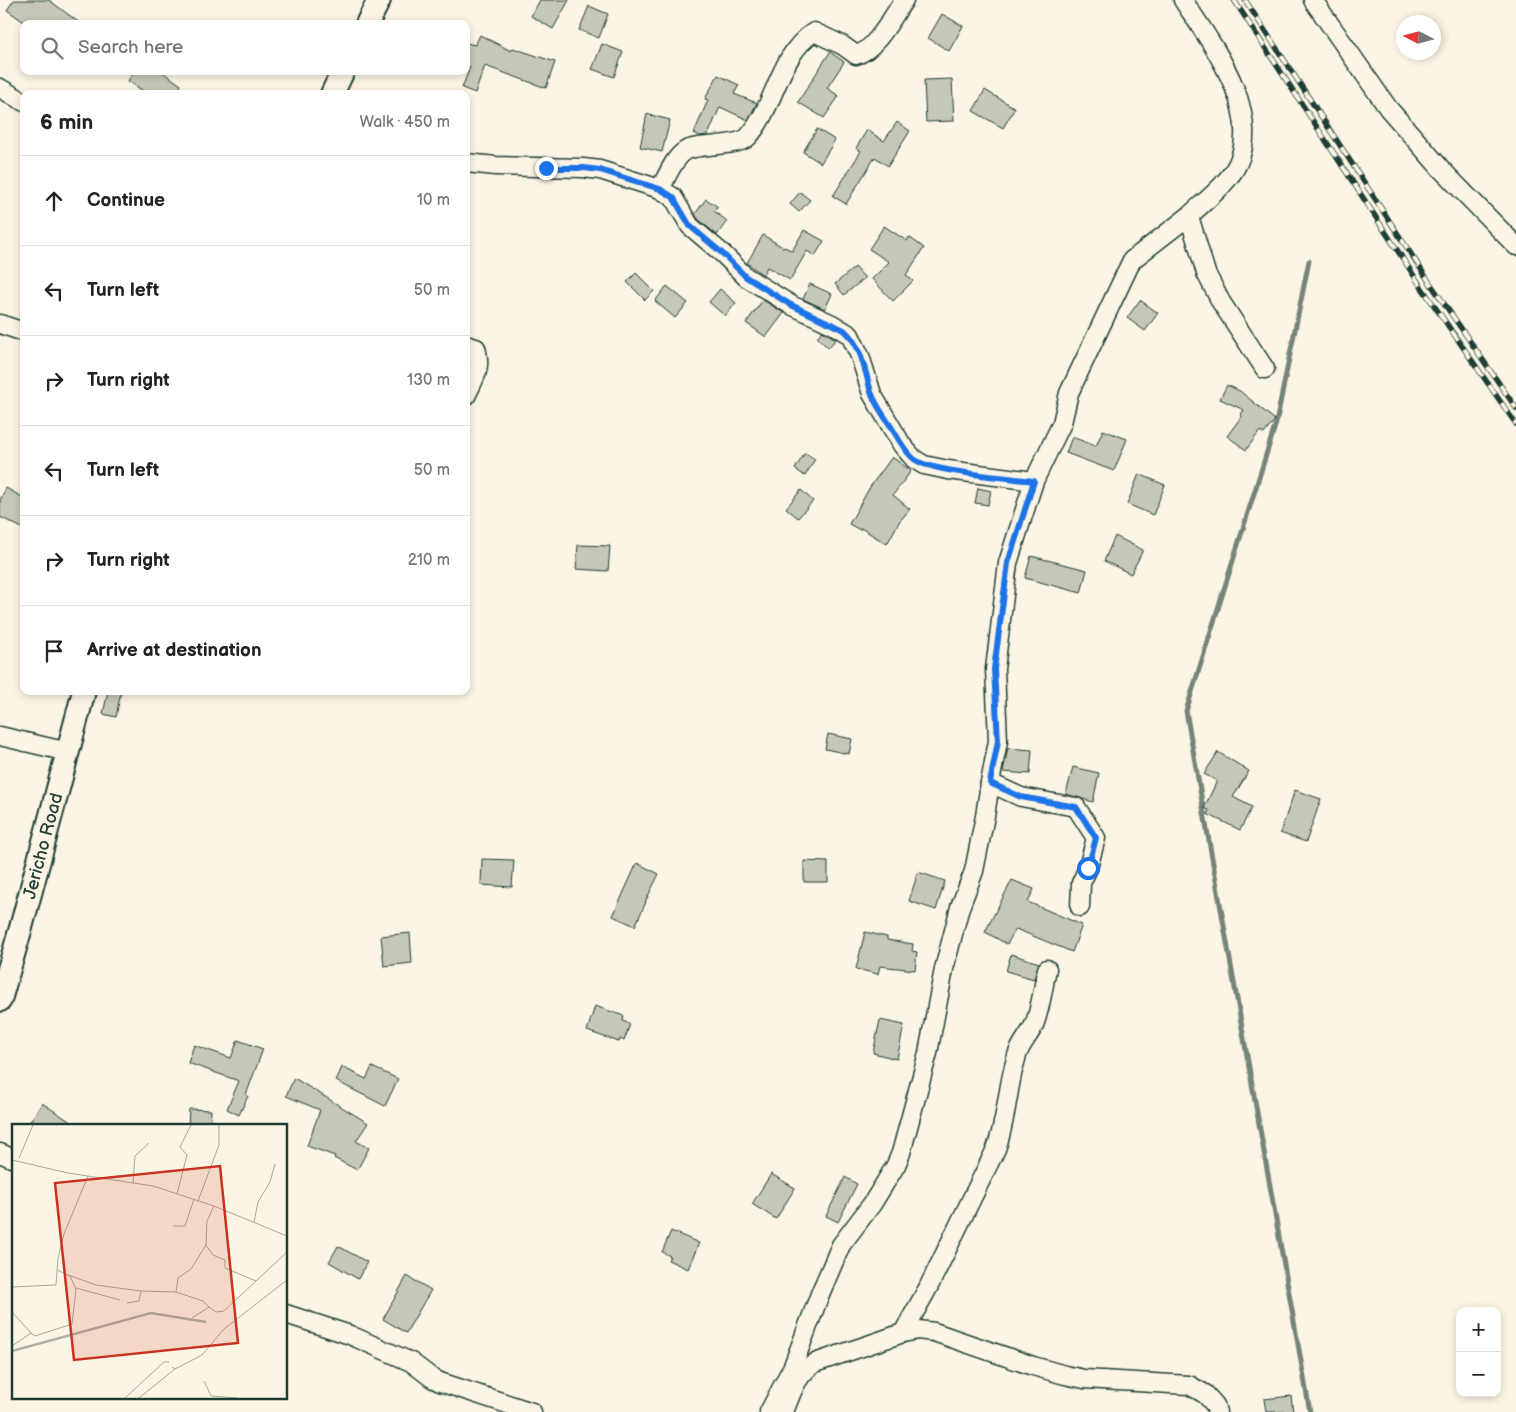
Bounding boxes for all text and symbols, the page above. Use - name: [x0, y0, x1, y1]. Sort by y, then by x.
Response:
- north arrow: [1396, 15, 1441, 60]
- search box: [20, 20, 470, 75]
- icon: search: [38, 34, 66, 62]
- text: Search here: [78, 36, 183, 59]
- text: 6 min: [40, 110, 93, 135]
- text: Walk · 450 m: [360, 113, 450, 132]
- route end: [535, 157, 558, 180]
- icon: ahead: [40, 187, 68, 215]
- text: Continue: [87, 189, 165, 212]
- text: 10 m: [417, 191, 450, 210]
- icon: left: [40, 277, 68, 305]
- text: Turn left: [87, 279, 159, 302]
- text: 50 m: [414, 281, 450, 300]
- icon: right: [40, 367, 68, 395]
- text: Turn right: [87, 369, 170, 392]
- text: 130 m: [407, 371, 450, 390]
- icon: left: [40, 457, 68, 485]
- text: Turn left: [87, 459, 159, 482]
- text: 50 m: [414, 461, 450, 480]
- icon: right: [40, 547, 68, 575]
- text: Turn right: [87, 549, 170, 572]
- text: 210 m: [408, 551, 450, 570]
- icon: arrive: [40, 637, 68, 665]
- text: Arrive at destination: [87, 639, 262, 662]
- street label: Jericho Road: [19, 791, 67, 901]
- route start: [1077, 857, 1100, 880]
- inset map: [12, 1124, 288, 1400]
- map controls: [1456, 1307, 1501, 1397]
- button: +: [1456, 1307, 1501, 1352]
- button: −: [1456, 1352, 1501, 1397]

